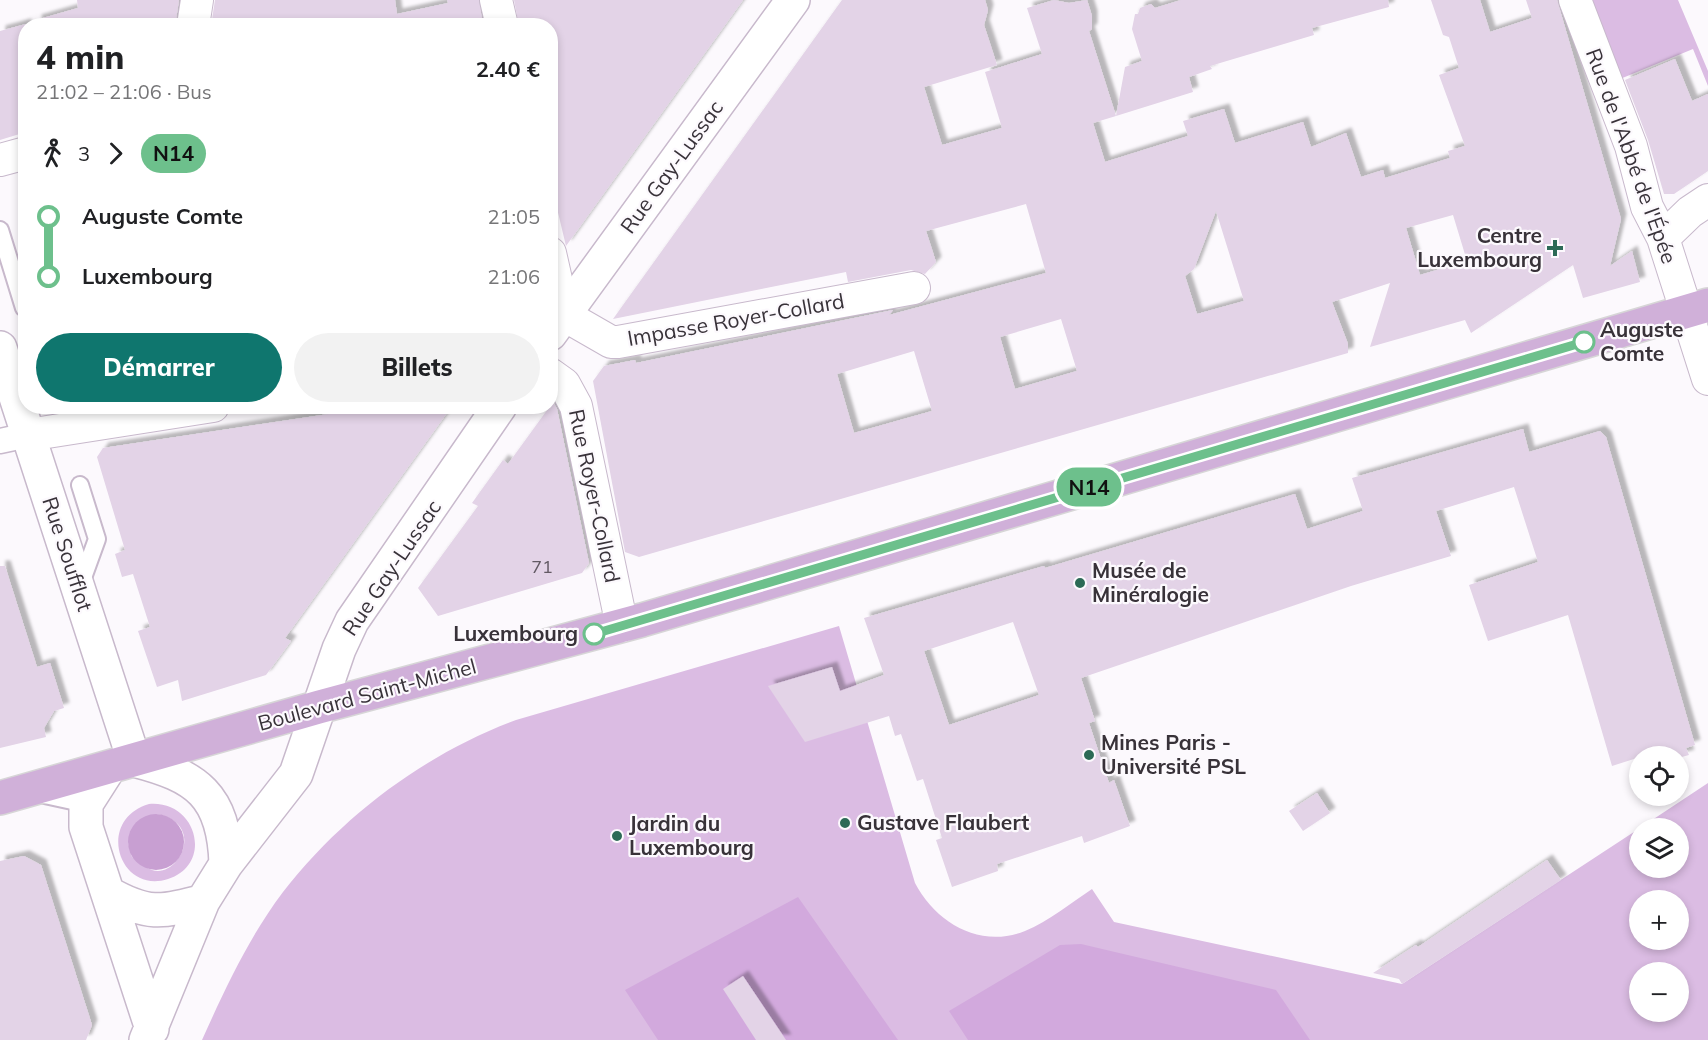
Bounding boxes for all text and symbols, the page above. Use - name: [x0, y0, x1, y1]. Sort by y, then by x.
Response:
- text: 4 min: [36, 36, 124, 77]
- street label: Rue de l'Abbé de l'Épée: [1581, 44, 1683, 267]
- text: 2.40 €: [476, 55, 540, 83]
- text: 21:02 – 21:06 · Bus: [36, 79, 212, 104]
- street label: Rue Gay-Lussac: [614, 95, 728, 238]
- icon: walk: [36, 137, 69, 170]
- icon: forward: [99, 137, 132, 170]
- text: N14: [153, 140, 194, 166]
- text: 3: [78, 141, 90, 166]
- text: Auguste Comte: [82, 202, 243, 230]
- text: 21:05: [487, 204, 540, 229]
- place label: Centre Luxembourg: [1417, 222, 1542, 272]
- marker: Centre Luxembourg: [1546, 239, 1564, 257]
- text: Luxembourg: [82, 262, 213, 290]
- text: 21:06: [487, 264, 540, 289]
- street label: Impasse Royer-Collard: [625, 287, 846, 351]
- place label: Auguste Comte: [1600, 316, 1684, 366]
- marker: Auguste Comte: [1573, 331, 1595, 353]
- button: Démarrer: [36, 333, 282, 402]
- button: Billets: [294, 333, 540, 402]
- street label: Rue Royer-Collard: [564, 407, 626, 585]
- line badge: N14: [1054, 468, 1124, 506]
- text: N14: [1068, 474, 1110, 500]
- street label: Rue Soufflot: [37, 493, 99, 614]
- street label: Rue Gay-Lussac: [336, 495, 446, 640]
- house number: 71: [531, 555, 553, 578]
- place label: Musée de Minéralogie: [1092, 557, 1209, 607]
- marker: Musée de Minéralogie: [1073, 576, 1087, 590]
- place label: Luxembourg: [453, 620, 578, 646]
- marker: Luxembourg: [583, 623, 605, 645]
- street label: Boulevard Saint-Michel: [255, 652, 479, 736]
- place label: Mines Paris - Université PSL: [1101, 729, 1246, 779]
- map controls: [1629, 746, 1689, 1022]
- button: locate: [1629, 746, 1689, 806]
- marker: Mines Paris - Université PSL: [1082, 748, 1096, 762]
- place label: Gustave Flaubert: [857, 809, 1029, 835]
- place label: Jardin du Luxembourg: [629, 810, 754, 860]
- marker: Gustave Flaubert: [838, 816, 852, 830]
- button: layers: [1629, 818, 1689, 878]
- marker: Jardin du Luxembourg: [610, 829, 624, 843]
- button: +: [1629, 890, 1689, 950]
- button: −: [1629, 962, 1689, 1022]

